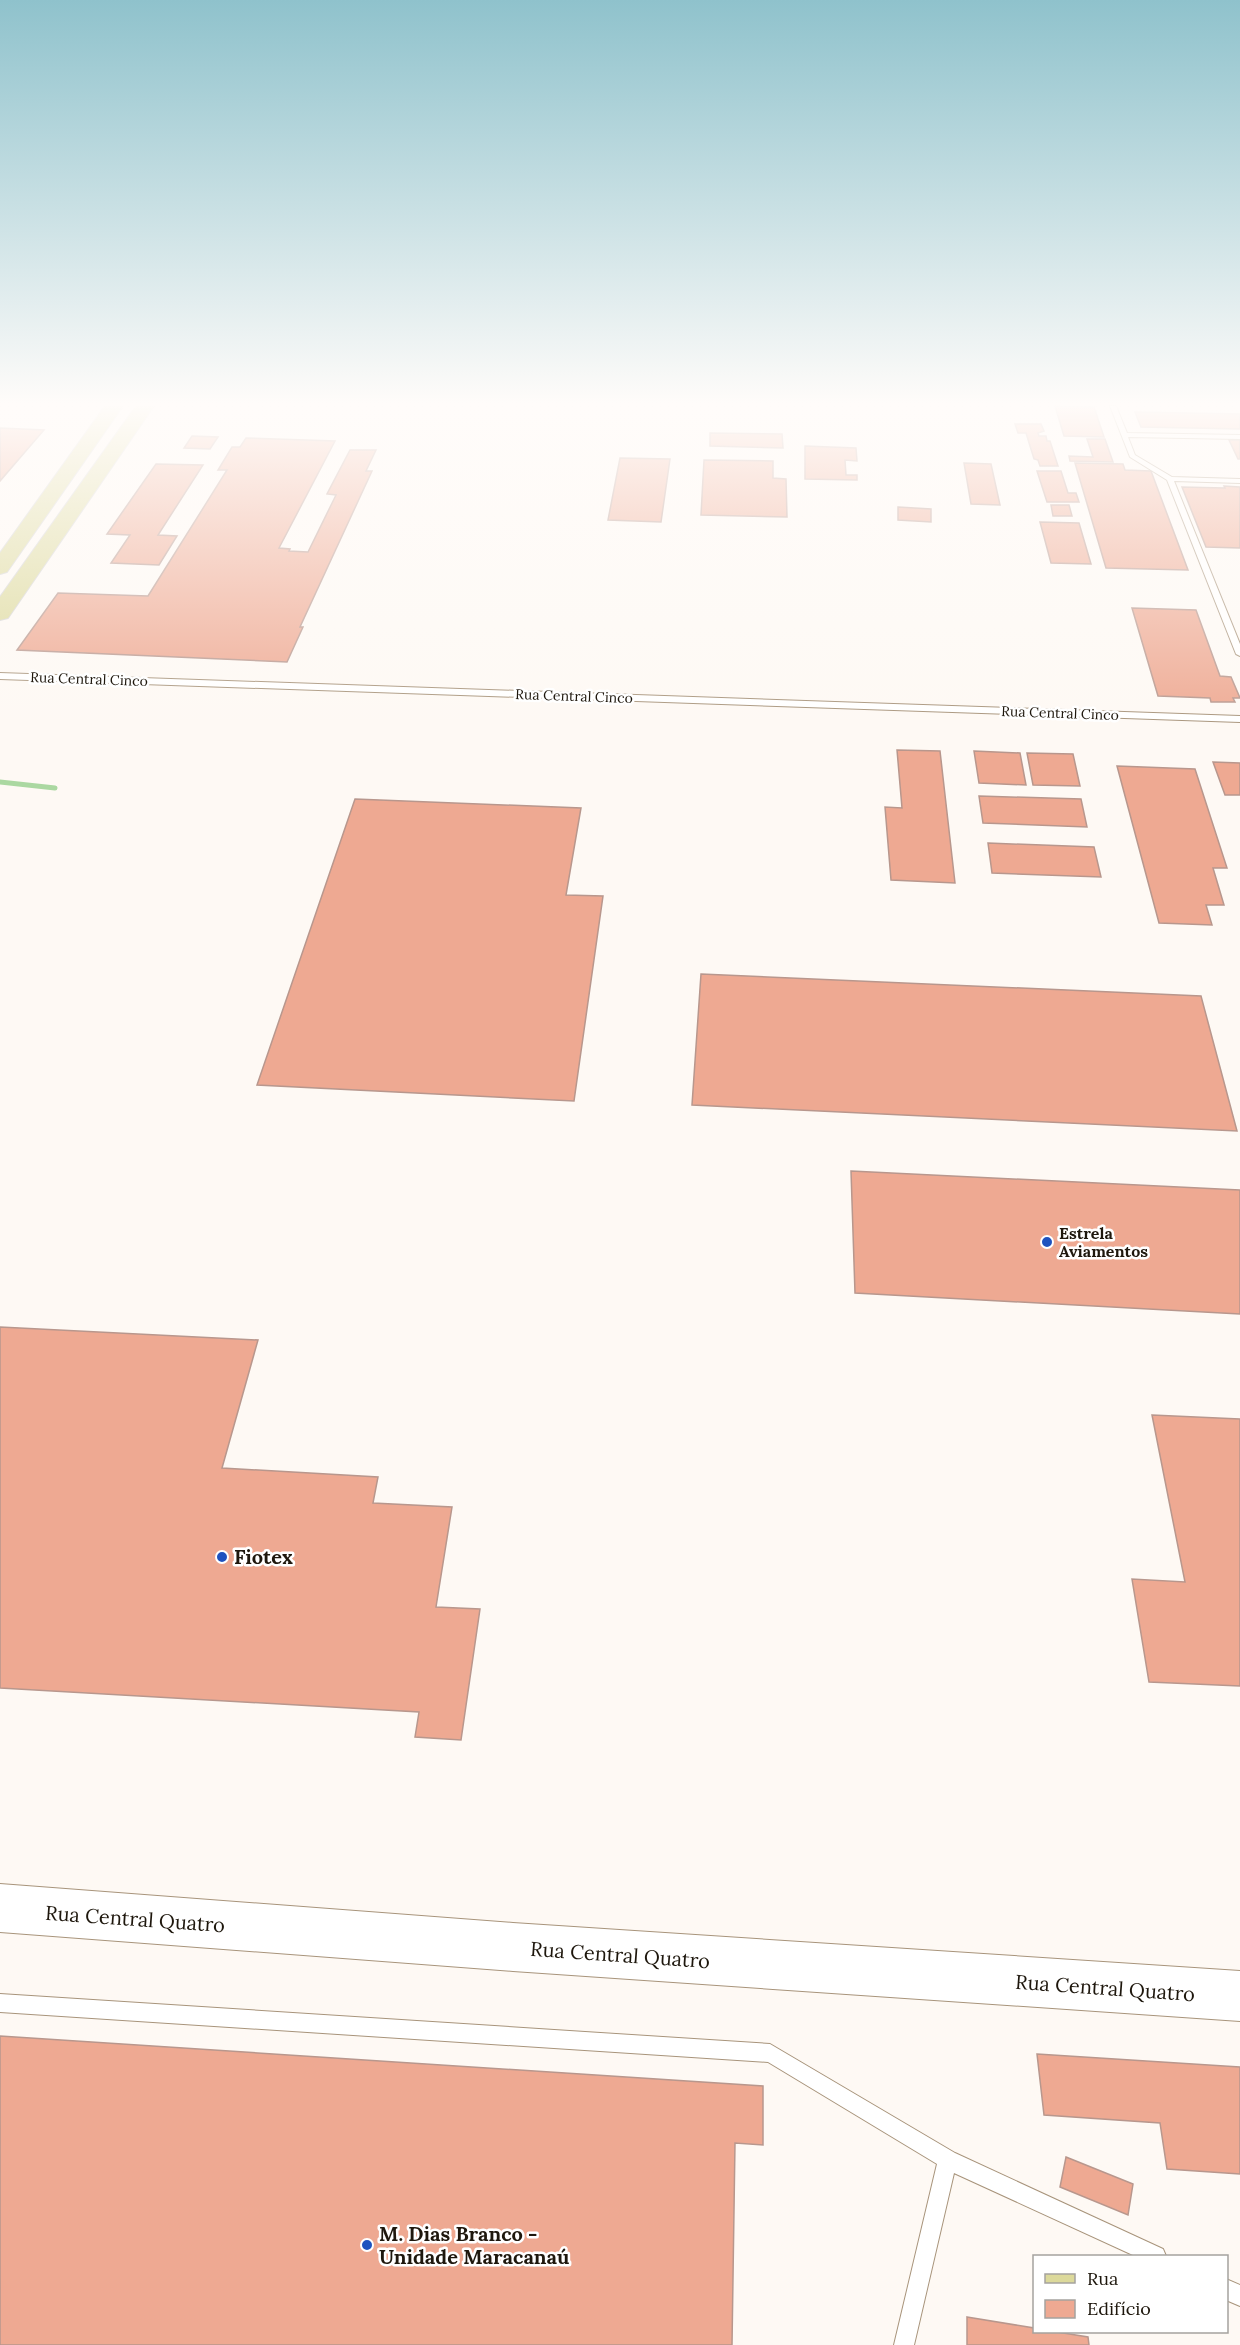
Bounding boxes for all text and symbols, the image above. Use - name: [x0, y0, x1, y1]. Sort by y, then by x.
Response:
- street label: Rua Central Cinco: [30, 668, 148, 690]
- street label: Rua Central Cinco: [515, 685, 633, 707]
- street label: Rua Central Cinco: [1001, 702, 1119, 724]
- place label: Estrela Aviamentos: [1059, 1223, 1148, 1261]
- marker: Estrela Aviamentos: [1040, 1235, 1054, 1249]
- place label: Fiotex: [234, 1544, 293, 1569]
- marker: Fiotex: [215, 1550, 229, 1564]
- street label: Rua Central Quatro: [44, 1900, 226, 1937]
- street label: Rua Central Quatro: [529, 1936, 711, 1973]
- street label: Rua Central Quatro: [1014, 1969, 1196, 2006]
- place label: M. Dias Branco - Unidade Maracanaú: [379, 2221, 569, 2269]
- marker: M. Dias Branco - Unidade Maracanaú: [360, 2238, 374, 2252]
- legend: [1033, 2255, 1228, 2333]
- text: Rua: [1087, 2267, 1118, 2290]
- text: Edifício: [1087, 2297, 1151, 2320]

